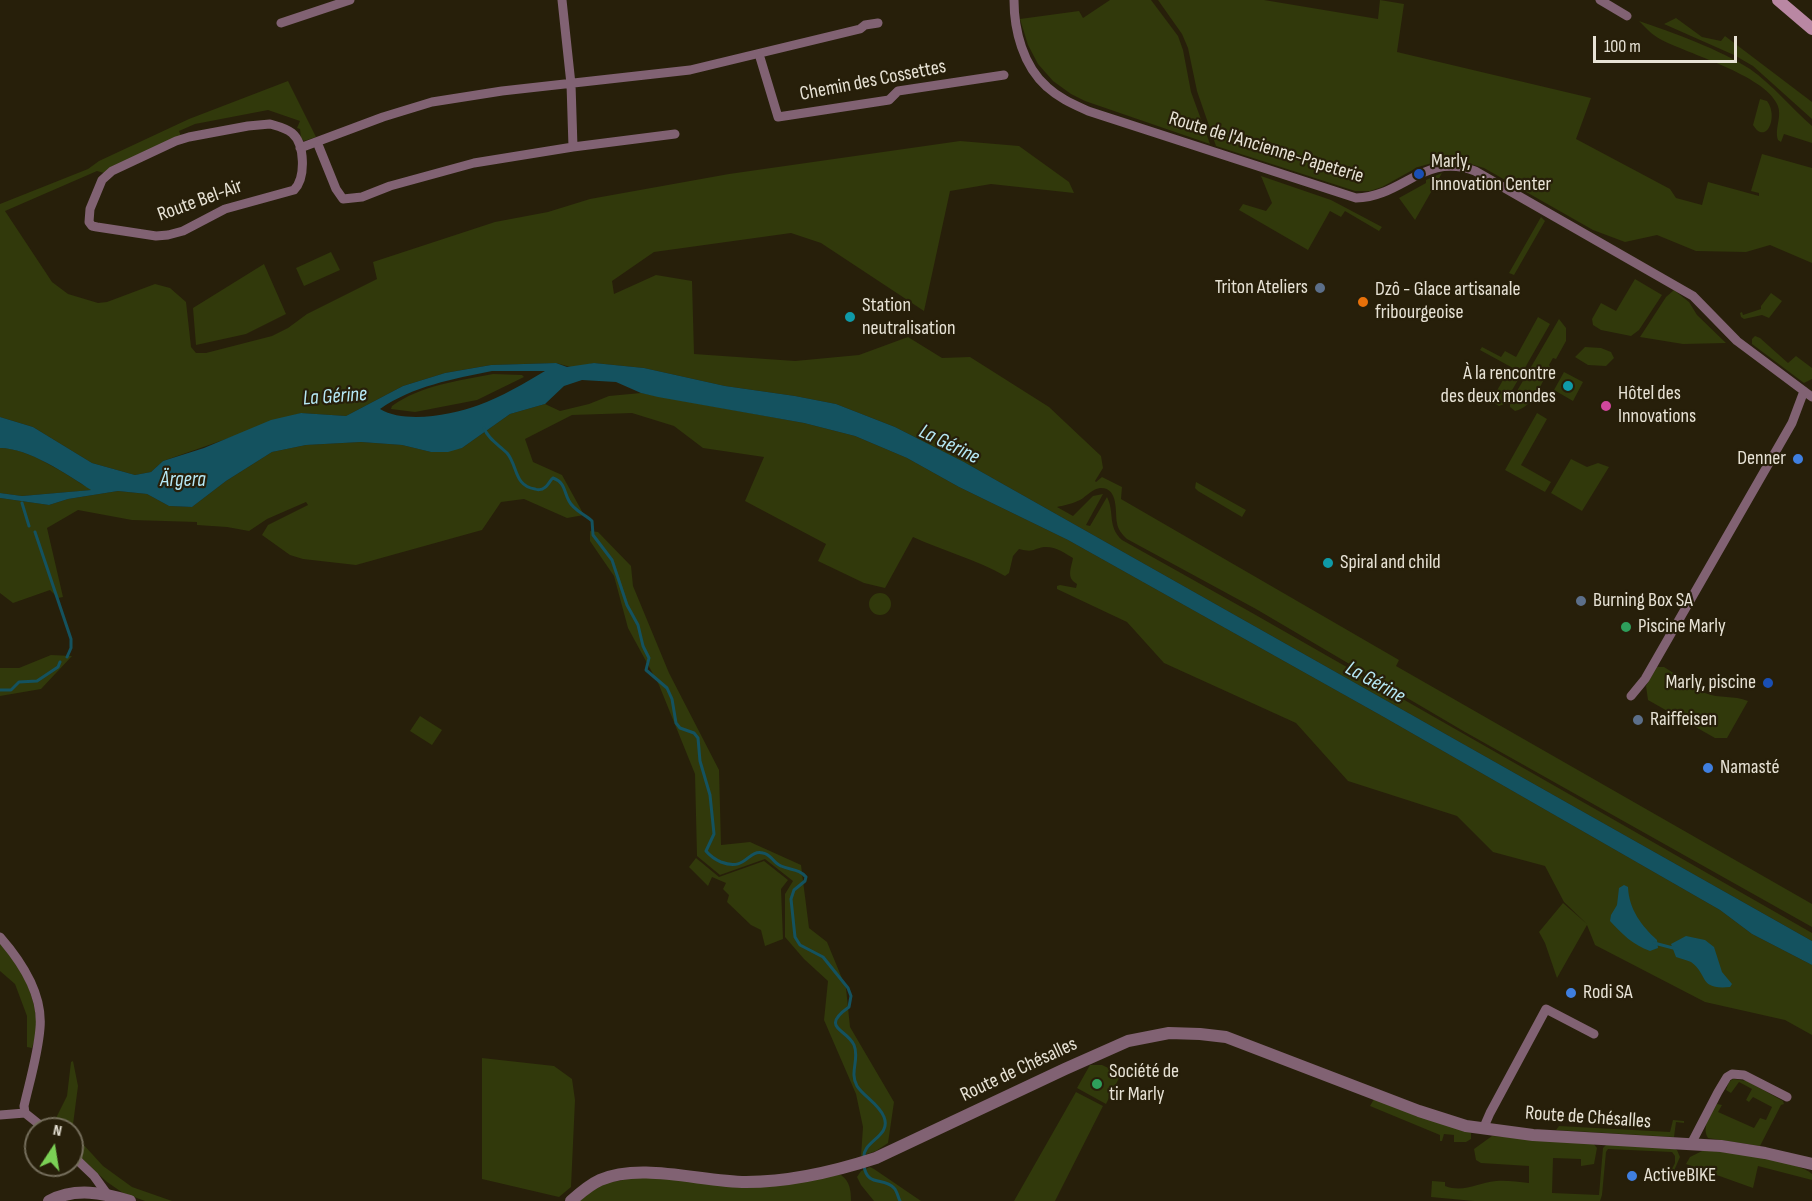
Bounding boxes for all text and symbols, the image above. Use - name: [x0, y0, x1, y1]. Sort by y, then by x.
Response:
- scale bar: [1596, 24, 1740, 62]
- text: 100 m: [1604, 36, 1641, 57]
- street label: Chemin des Cossettes: [798, 55, 948, 107]
- street label: Route de l'Ancienne-Papeterie: [1166, 107, 1366, 189]
- place label: Marly, Innovation Center: [1431, 150, 1551, 197]
- marker: Marly, Innovation Center: [1412, 167, 1426, 181]
- street label: Route Bel-Air: [154, 175, 246, 227]
- place label: Triton Ateliers: [1215, 276, 1308, 300]
- place label: Dzô - Glace artisanale fribourgeoise: [1375, 278, 1521, 325]
- marker: Triton Ateliers: [1313, 281, 1327, 295]
- place label: Station neutralisation: [862, 294, 956, 341]
- marker: Dzô - Glace artisanale fribourgeoise: [1356, 295, 1370, 309]
- marker: Station neutralisation: [843, 310, 857, 324]
- place label: À la rencontre des deux mondes: [1441, 362, 1556, 409]
- marker: À la rencontre des deux mondes: [1561, 379, 1575, 393]
- water label: La Gérine: [302, 382, 368, 412]
- place label: Hôtel des Innovations: [1618, 382, 1696, 429]
- marker: Hôtel des Innovations: [1599, 399, 1613, 413]
- water label: La Gérine: [915, 420, 983, 470]
- place label: Denner: [1737, 447, 1786, 471]
- marker: Denner: [1791, 452, 1805, 466]
- water label: Ärgera: [160, 468, 206, 494]
- place label: Spiral and child: [1340, 551, 1441, 575]
- marker: Spiral and child: [1321, 556, 1335, 570]
- place label: Burning Box SA: [1593, 589, 1693, 613]
- marker: Burning Box SA: [1574, 594, 1588, 608]
- place label: Piscine Marly: [1638, 615, 1726, 639]
- marker: Piscine Marly: [1619, 620, 1633, 634]
- water label: La Gérine: [1341, 656, 1409, 710]
- place label: Marly, piscine: [1665, 671, 1756, 695]
- marker: Marly, piscine: [1761, 676, 1775, 690]
- place label: Raiffeisen: [1650, 708, 1717, 732]
- marker: Raiffeisen: [1631, 713, 1645, 727]
- place label: Namasté: [1720, 756, 1780, 780]
- marker: Namasté: [1701, 761, 1715, 775]
- place label: Rodi SA: [1583, 981, 1633, 1005]
- marker: Rodi SA: [1564, 986, 1578, 1000]
- street label: Route de Chésalles: [957, 1032, 1081, 1108]
- place label: Société de tir Marly: [1109, 1060, 1179, 1107]
- marker: Société de tir Marly: [1090, 1077, 1104, 1091]
- street label: Route de Chésalles: [1524, 1102, 1652, 1134]
- north arrow: [24, 1117, 84, 1177]
- text: N: [51, 1121, 64, 1141]
- place label: ActiveBIKE: [1644, 1164, 1716, 1188]
- marker: ActiveBIKE: [1625, 1169, 1639, 1183]

